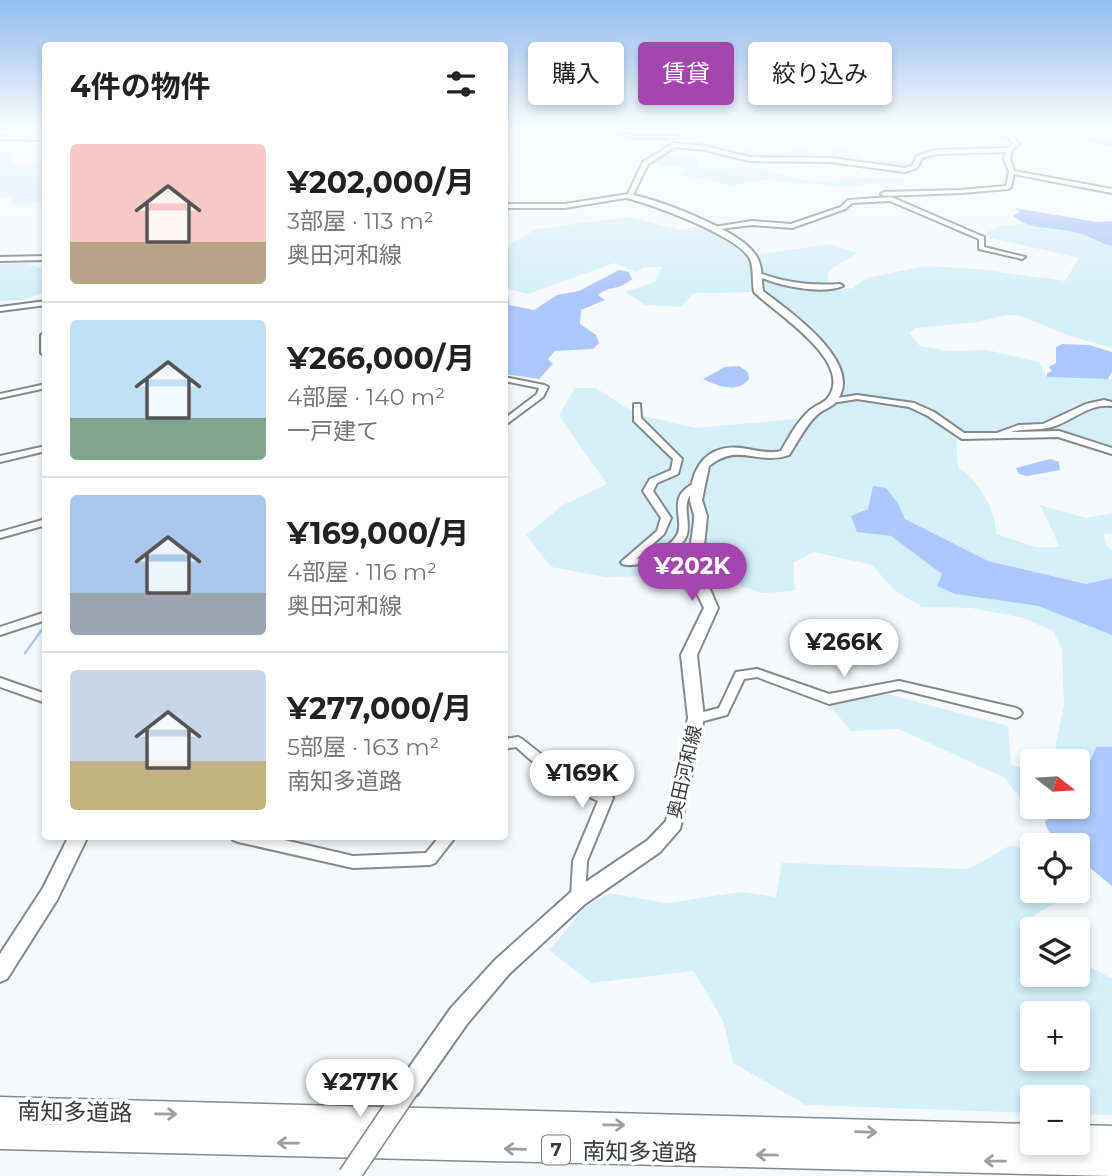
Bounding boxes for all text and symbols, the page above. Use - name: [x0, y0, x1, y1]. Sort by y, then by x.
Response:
- chip: 購入: [528, 42, 624, 105]
- chip: 賃貸: [638, 42, 734, 105]
- chip: 絞り込み: [748, 42, 892, 105]
- icon: filters: [442, 65, 480, 103]
- text: 4件の物件: [70, 68, 211, 105]
- text: ¥202,000/月: [287, 164, 475, 201]
- icon: home: [126, 172, 210, 256]
- text: 3部屋 · 113 m²: [287, 207, 434, 235]
- text: 奥田河和線: [287, 241, 402, 269]
- text: ¥266,000/月: [287, 340, 475, 377]
- icon: home: [126, 348, 210, 432]
- text: 4部屋 · 140 m²: [287, 383, 445, 411]
- text: 一戸建て: [287, 417, 379, 445]
- text: ¥169,000/月: [287, 515, 469, 552]
- icon: home: [126, 523, 210, 607]
- pin: ¥202K: [643, 544, 741, 603]
- text: ¥202K: [654, 552, 730, 580]
- text: 4部屋 · 116 m²: [287, 558, 437, 586]
- text: 奥田河和線: [287, 592, 402, 620]
- pin: ¥266K: [795, 620, 893, 679]
- text: ¥266K: [806, 628, 882, 656]
- text: ¥277,000/月: [287, 690, 472, 727]
- icon: home: [126, 698, 210, 782]
- street label: 奥田河和線: [663, 723, 706, 821]
- text: 5部屋 · 163 m²: [287, 733, 439, 761]
- north arrow: [1020, 749, 1090, 819]
- map controls: [1020, 749, 1090, 1155]
- pin: ¥169K: [533, 750, 631, 810]
- text: ¥169K: [546, 759, 618, 787]
- text: 南知多道路: [287, 767, 402, 795]
- button: locate: [1020, 833, 1090, 903]
- button: layers: [1020, 917, 1090, 987]
- button: +: [1020, 1001, 1090, 1071]
- pin: ¥277K: [311, 1060, 409, 1119]
- text: ¥277K: [322, 1068, 398, 1096]
- button: −: [1020, 1085, 1090, 1155]
- street label: 南知多道路: [17, 1097, 133, 1127]
- one-way arrow: [154, 1108, 177, 1121]
- one-way arrow: [602, 1118, 625, 1132]
- one-way arrow: [854, 1125, 877, 1138]
- road number: 7: [542, 1135, 570, 1164]
- one-way arrow: [277, 1136, 300, 1150]
- street label: 南知多道路: [582, 1137, 698, 1167]
- one-way arrow: [504, 1142, 527, 1156]
- one-way arrow: [756, 1148, 779, 1162]
- one-way arrow: [984, 1154, 1007, 1167]

